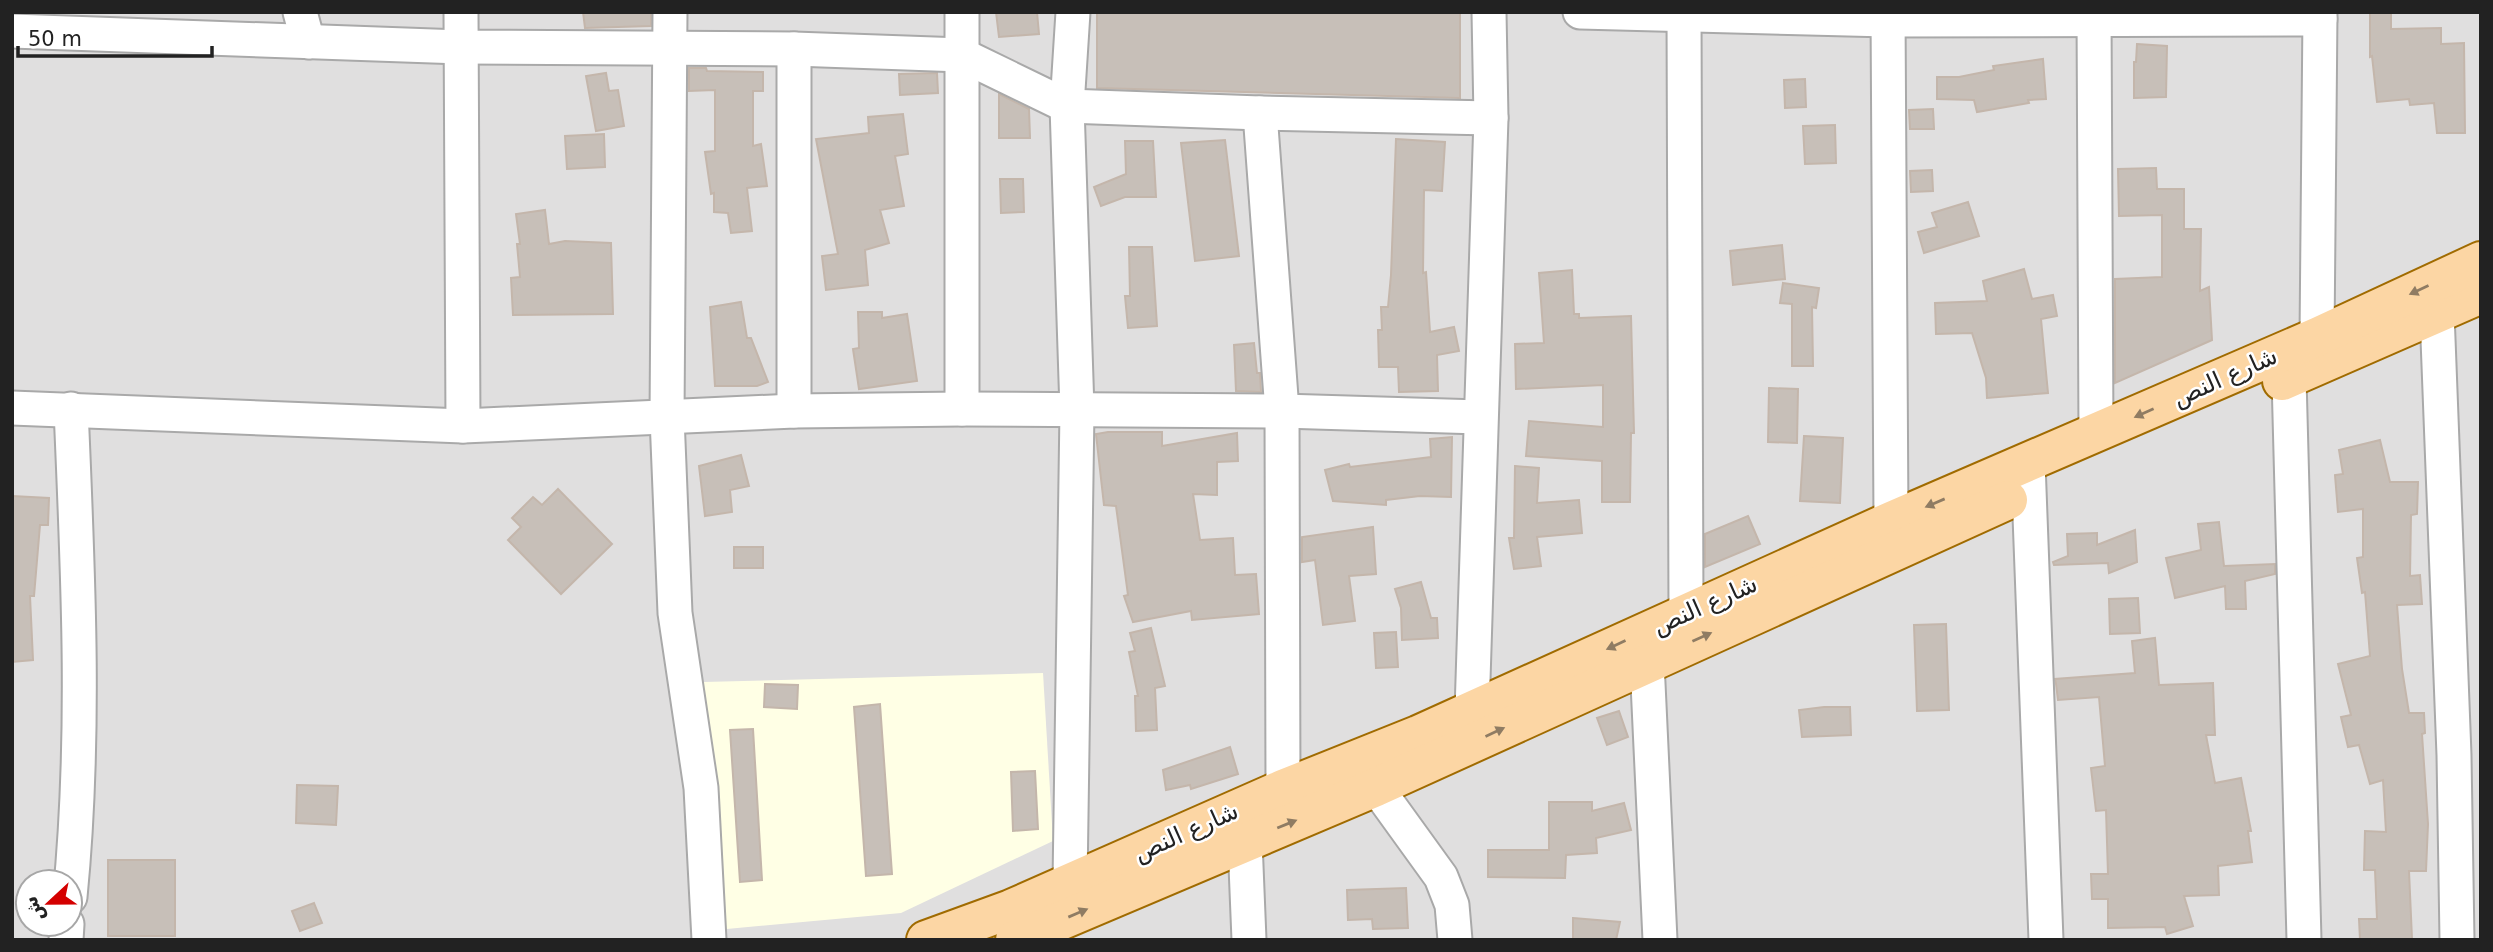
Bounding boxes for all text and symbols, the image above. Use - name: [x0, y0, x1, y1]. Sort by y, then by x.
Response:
- scale bar: [18, 14, 212, 58]
- text: 50 m: [28, 27, 82, 51]
- one-way arrow: [2409, 284, 2429, 296]
- street label: شارع النص: [2168, 342, 2282, 412]
- one-way arrow: [2134, 407, 2154, 419]
- one-way arrow: [1925, 497, 1946, 508]
- street label: شارع النص: [1648, 570, 1762, 640]
- one-way arrow: [1692, 631, 1712, 643]
- one-way arrow: [1606, 640, 1626, 651]
- one-way arrow: [1485, 726, 1505, 738]
- street label: شارع النص: [1129, 797, 1243, 867]
- one-way arrow: [1277, 818, 1298, 829]
- north arrow: [14, 868, 84, 938]
- text: ش: [18, 893, 49, 926]
- one-way arrow: [1068, 908, 1089, 919]

